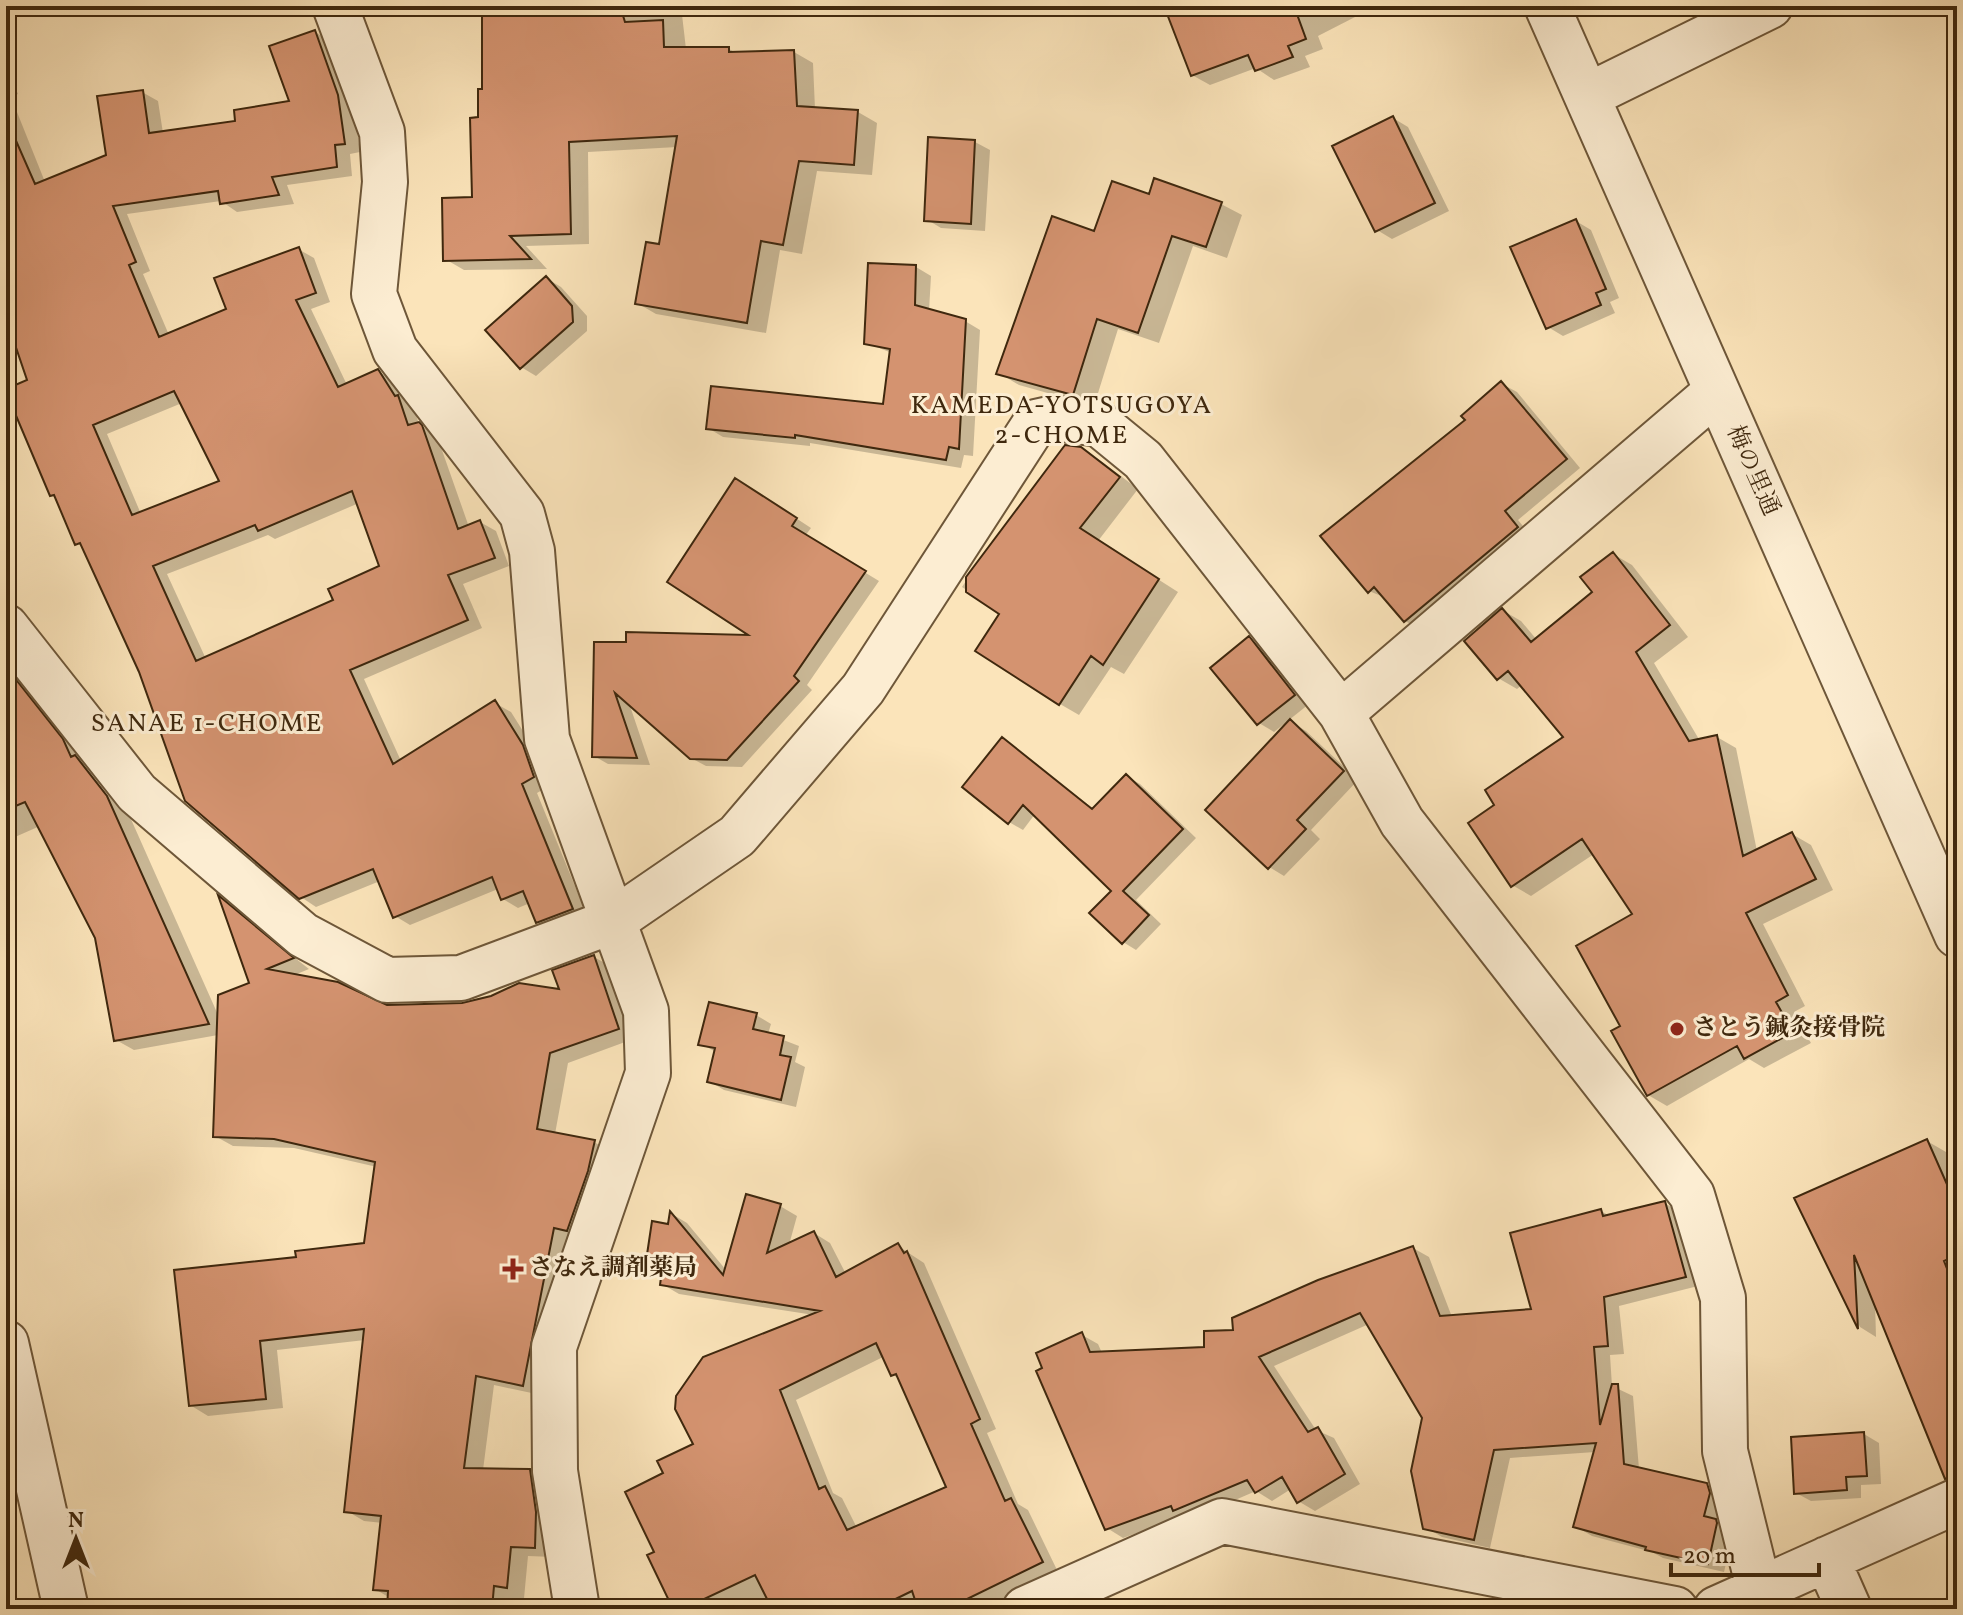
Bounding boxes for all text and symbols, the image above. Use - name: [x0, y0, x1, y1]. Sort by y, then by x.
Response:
- district label: KAMEDA-YOTSUGOYA 2-CHOME: [911, 388, 1213, 454]
- street label: 梅の里通: [1717, 420, 1787, 522]
- district label: SANAE 1-CHOME: [91, 706, 323, 742]
- place label: さとう鍼灸接骨院: [1693, 1012, 1885, 1046]
- marker: さとう鍼灸接骨院: [1668, 1020, 1686, 1038]
- place label: さなえ調剤薬局: [529, 1252, 697, 1286]
- marker: さなえ調剤薬局: [504, 1260, 522, 1278]
- north arrow: [36, 1499, 116, 1579]
- text: N: [68, 1506, 84, 1537]
- scale bar: [1671, 1527, 1819, 1577]
- text: 20 m: [1683, 1540, 1736, 1574]

